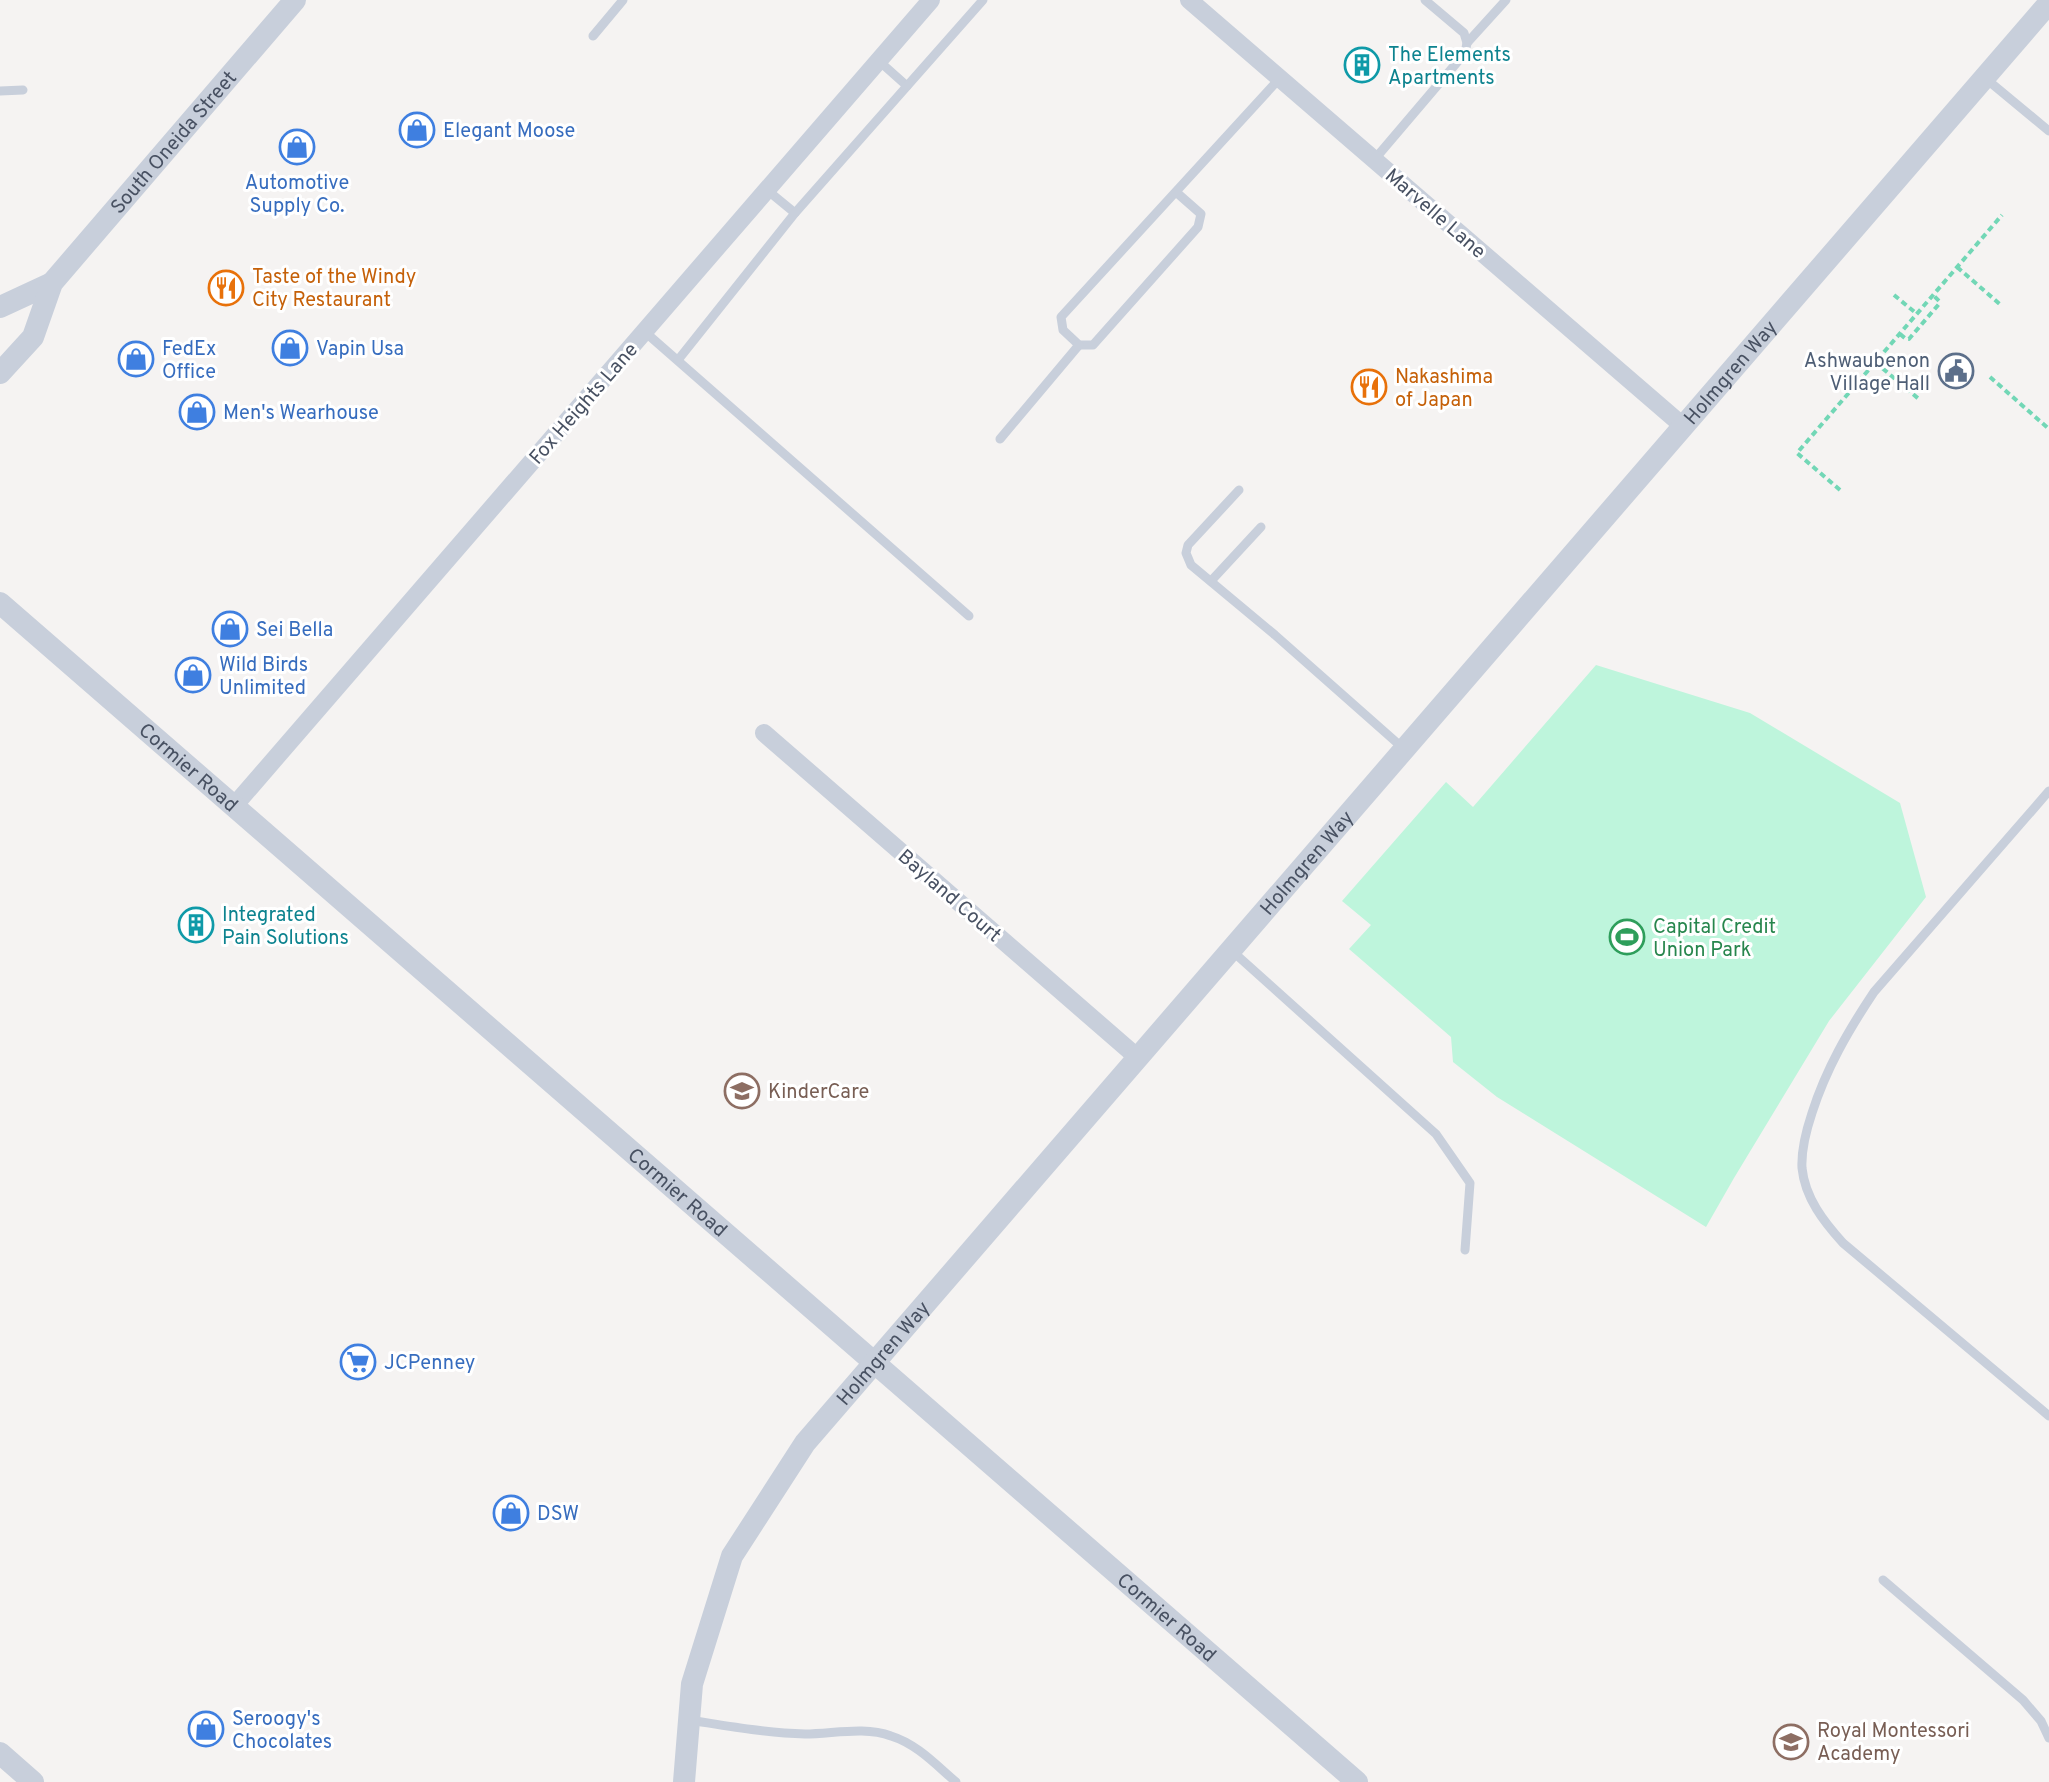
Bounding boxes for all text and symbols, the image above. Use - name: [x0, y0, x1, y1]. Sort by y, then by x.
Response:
- place label: The Elements Apartments: [1388, 43, 1511, 92]
- building icon: The Elements Apartments: [1343, 46, 1381, 84]
- street label: South Oneida Street: [106, 66, 243, 220]
- shop icon: Elegant Moose: [398, 111, 436, 149]
- place label: Elegant Moose: [443, 119, 575, 145]
- shop icon: Automotive Supply Co.: [278, 128, 316, 166]
- street label: Marvelle Lane: [1379, 164, 1491, 265]
- place label: Automotive Supply Co.: [245, 171, 349, 220]
- place label: Taste of the Windy City Restaurant: [252, 265, 416, 314]
- restaurant icon: Taste of the Windy City Restaurant: [207, 269, 245, 307]
- street label: Holmgren Way: [1679, 316, 1784, 431]
- shop icon: Vapin Usa: [271, 329, 309, 367]
- place label: FedEx Office: [162, 337, 216, 386]
- place label: Vapin Usa: [316, 337, 404, 363]
- street label: Fox Heights Lane: [524, 338, 645, 471]
- shop icon: FedEx Office: [117, 340, 155, 378]
- place label: Ashwaubenon Village Hall: [1804, 349, 1930, 398]
- public building icon: Ashwaubenon Village Hall: [1937, 352, 1975, 390]
- place label: Nakashima of Japan: [1395, 365, 1493, 414]
- restaurant icon: Nakashima of Japan: [1350, 368, 1388, 406]
- shop icon: Men's Wearhouse: [178, 393, 216, 431]
- place label: Men's Wearhouse: [223, 401, 379, 427]
- shop icon: Sei Bella: [211, 610, 249, 648]
- place label: Sei Bella: [256, 618, 333, 644]
- place label: Wild Birds Unlimited: [219, 653, 308, 702]
- shop icon: Wild Birds Unlimited: [174, 656, 212, 694]
- street label: Cormier Road: [132, 718, 243, 819]
- street label: Holmgren Way: [1256, 806, 1360, 922]
- street label: Bayland Court: [891, 844, 1006, 949]
- place label: Integrated Pain Solutions: [222, 903, 349, 952]
- building icon: Integrated Pain Solutions: [177, 906, 215, 944]
- place label: Capital Credit Union Park: [1653, 915, 1776, 964]
- sports icon: Capital Credit Union Park: [1608, 918, 1646, 956]
- school or university icon: KinderCare: [723, 1072, 761, 1110]
- place label: KinderCare: [768, 1080, 869, 1106]
- street label: Cormier Road: [621, 1143, 732, 1244]
- street label: Holmgren Way: [832, 1296, 937, 1412]
- supermarket icon: JCPenney: [339, 1343, 377, 1381]
- place label: JCPenney: [384, 1351, 475, 1377]
- shop icon: DSW: [492, 1494, 530, 1532]
- place label: DSW: [537, 1502, 579, 1528]
- street label: Cormier Road: [1111, 1568, 1221, 1669]
- place label: Seroogy's Chocolates: [232, 1707, 332, 1756]
- shop icon: Seroogy's Chocolates: [187, 1710, 225, 1748]
- place label: Royal Montessori Academy: [1817, 1719, 1970, 1768]
- school or university icon: Royal Montessori Academy: [1772, 1723, 1810, 1761]

